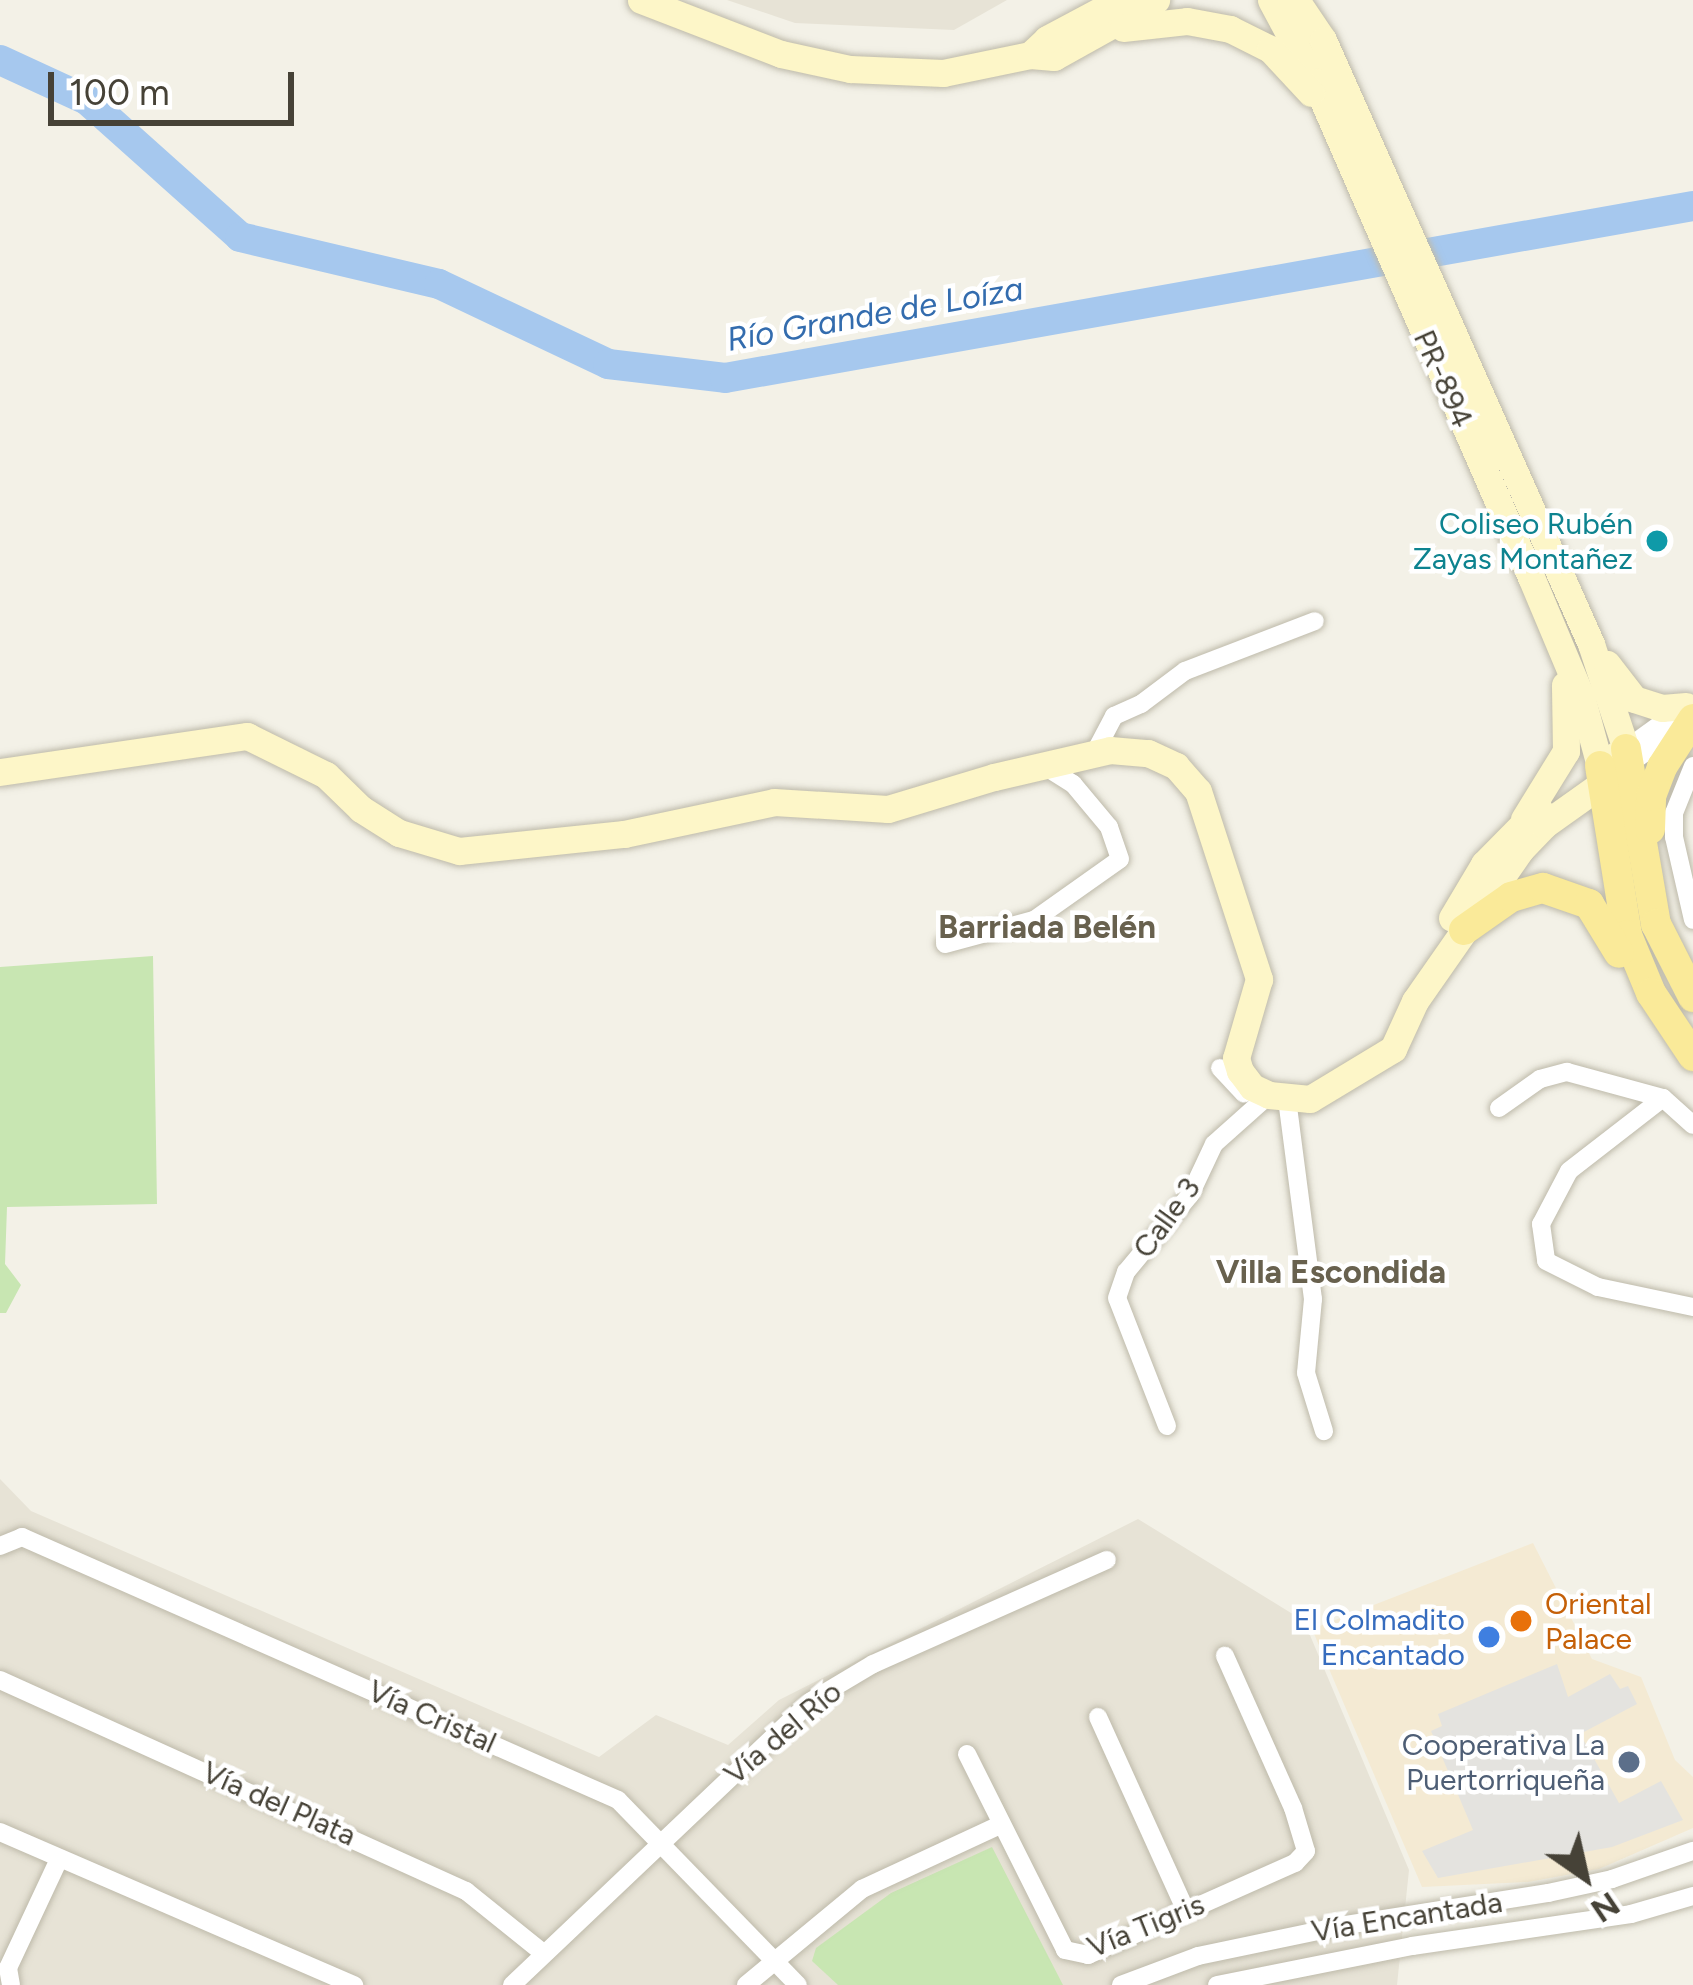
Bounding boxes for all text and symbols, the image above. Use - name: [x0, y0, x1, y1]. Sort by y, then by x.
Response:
- scale bar: [54, 48, 300, 122]
- text: 100 m: [69, 71, 170, 114]
- water label: Río Grande de Loíza: [724, 268, 1026, 360]
- street label: PR-894: [1406, 325, 1480, 433]
- place label: Coliseo Rubén Zayas Montañez: [1413, 506, 1633, 576]
- marker: Coliseo Rubén Zayas Montañez: [1644, 528, 1670, 554]
- district label: Barriada Belén: [938, 907, 1156, 947]
- street label: Calle 3: [1126, 1171, 1208, 1265]
- district label: Villa Escondida: [1216, 1252, 1446, 1292]
- place label: Oriental Palace: [1545, 1586, 1652, 1656]
- place label: El Colmadito Encantado: [1294, 1602, 1465, 1672]
- marker: Oriental Palace: [1508, 1608, 1534, 1634]
- marker: El Colmadito Encantado: [1476, 1624, 1502, 1650]
- street label: Vía Cristal: [362, 1673, 502, 1761]
- street label: Vía del Río: [717, 1674, 849, 1792]
- place label: Cooperativa La Puertorriqueña: [1402, 1727, 1605, 1798]
- marker: Cooperativa La Puertorriqueña: [1616, 1749, 1642, 1775]
- street label: Vía del Plata: [197, 1754, 361, 1854]
- north arrow: [1525, 1817, 1645, 1937]
- street label: Vía Encantada: [1309, 1884, 1505, 1950]
- text: N: [1584, 1884, 1627, 1931]
- street label: Vía Tigris: [1082, 1886, 1210, 1966]

